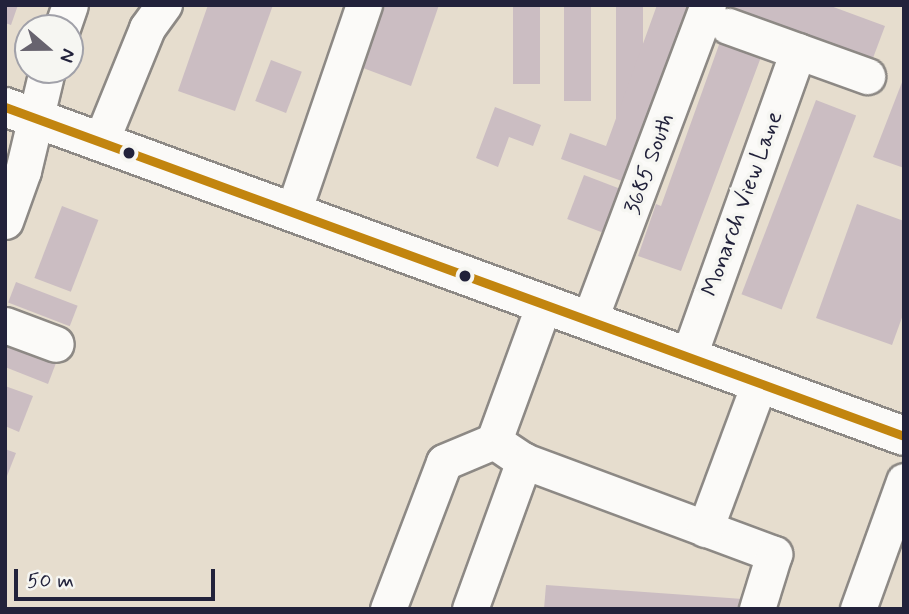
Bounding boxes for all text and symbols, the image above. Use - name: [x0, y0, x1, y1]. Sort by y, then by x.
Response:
- north arrow: [14, 14, 84, 84]
- text: N: [53, 45, 81, 66]
- street label: Monarch View Lane: [697, 108, 789, 300]
- street label: 3685 South: [619, 110, 681, 218]
- unlabelled marker: [122, 146, 136, 160]
- unlabelled marker: [458, 269, 472, 283]
- scale bar: [18, 554, 219, 598]
- text: 50 m: [27, 567, 74, 595]

